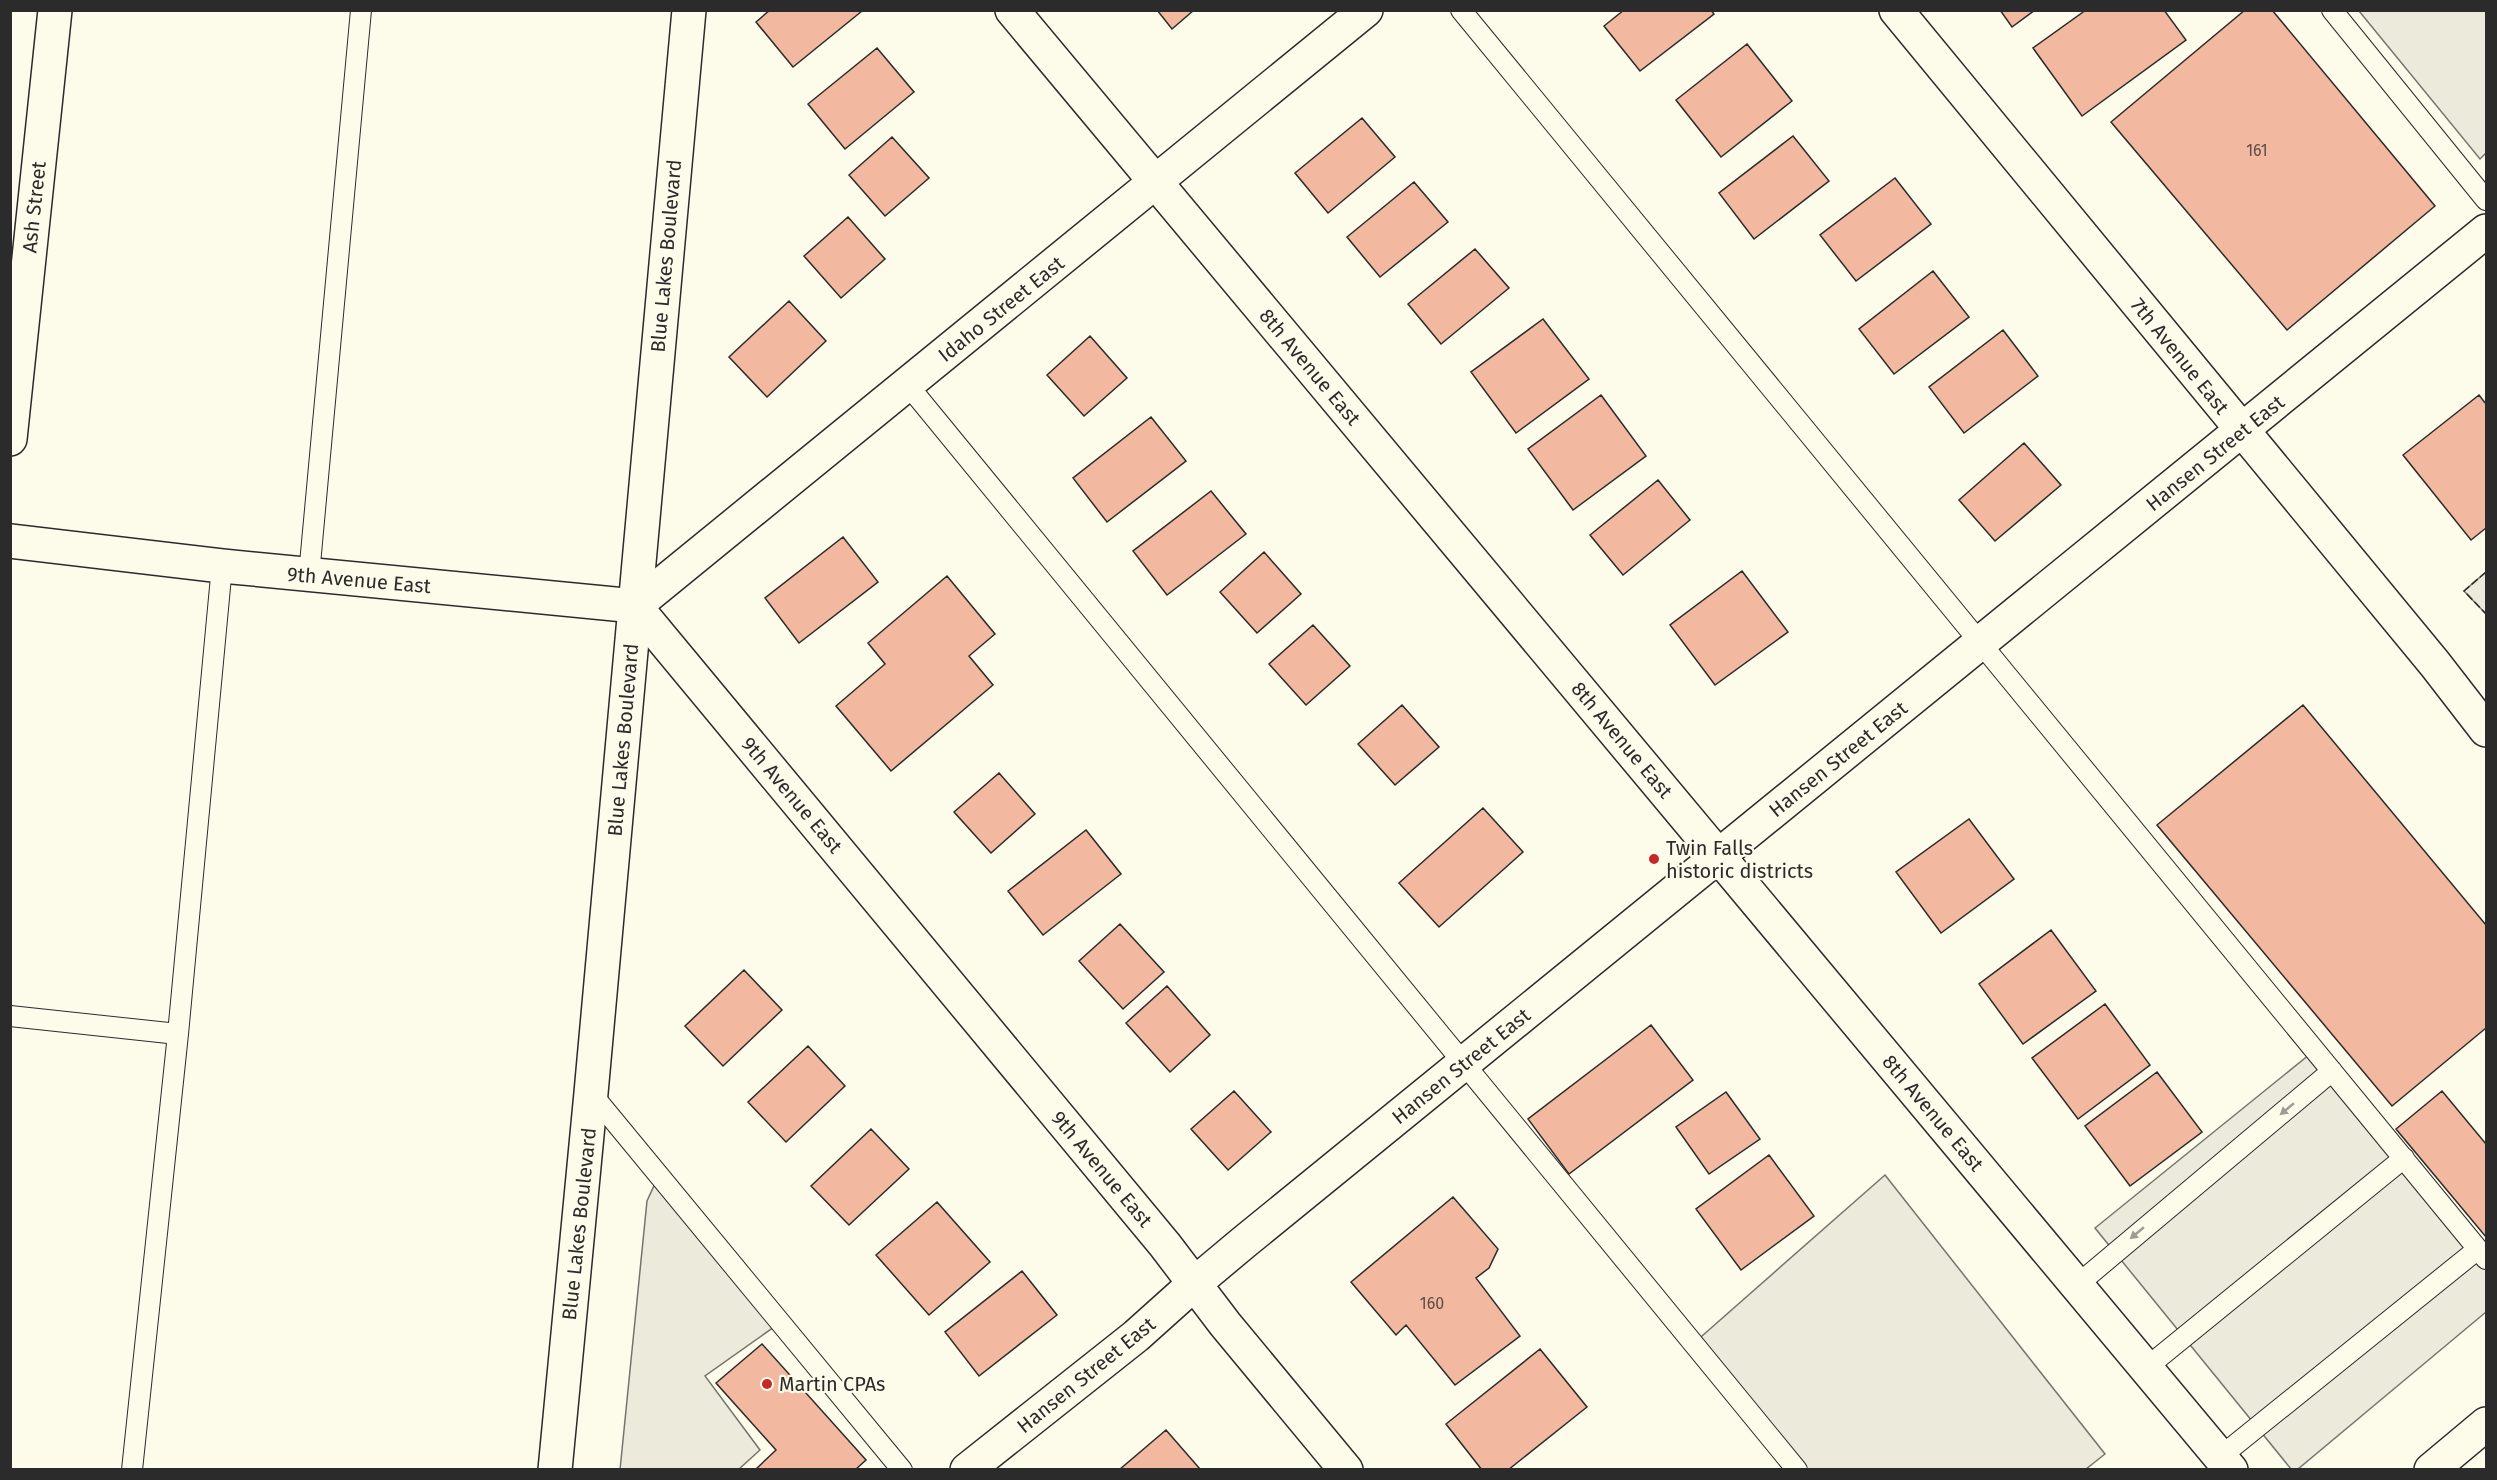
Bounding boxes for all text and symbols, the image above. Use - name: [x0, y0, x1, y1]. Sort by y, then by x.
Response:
- house number: 161: [2246, 141, 2268, 160]
- street label: Ash Street: [17, 159, 51, 254]
- street label: Blue Lakes Boulevard: [646, 159, 686, 353]
- street label: Idaho Street East: [933, 251, 1069, 367]
- street label: 7th Avenue East: [2126, 293, 2235, 420]
- street label: 8th Avenue East: [1254, 304, 1366, 431]
- street label: Hansen Street East: [2141, 389, 2289, 516]
- street label: 9th Avenue East: [286, 562, 433, 598]
- street label: Blue Lakes Boulevard: [603, 643, 643, 837]
- street label: 8th Avenue East: [1566, 677, 1678, 804]
- street label: Hansen Street East: [1764, 695, 1912, 822]
- street label: 9th Avenue East: [736, 732, 848, 859]
- place label: Twin Falls historic districts: [1666, 836, 1813, 883]
- marker: Twin Falls historic districts: [1647, 852, 1661, 866]
- street label: Hansen Street East: [1387, 1002, 1535, 1129]
- street label: 8th Avenue East: [1877, 1050, 1989, 1177]
- one-way arrow: [2279, 1102, 2295, 1115]
- street label: 9th Avenue East: [1046, 1106, 1158, 1233]
- street label: Blue Lakes Boulevard: [557, 1126, 601, 1322]
- one-way arrow: [2130, 1226, 2145, 1239]
- house number: 160: [1420, 1294, 1444, 1313]
- street label: Hansen Street East: [1012, 1311, 1160, 1438]
- place label: Martin CPAs: [779, 1372, 885, 1396]
- marker: Martin CPAs: [760, 1377, 774, 1391]

